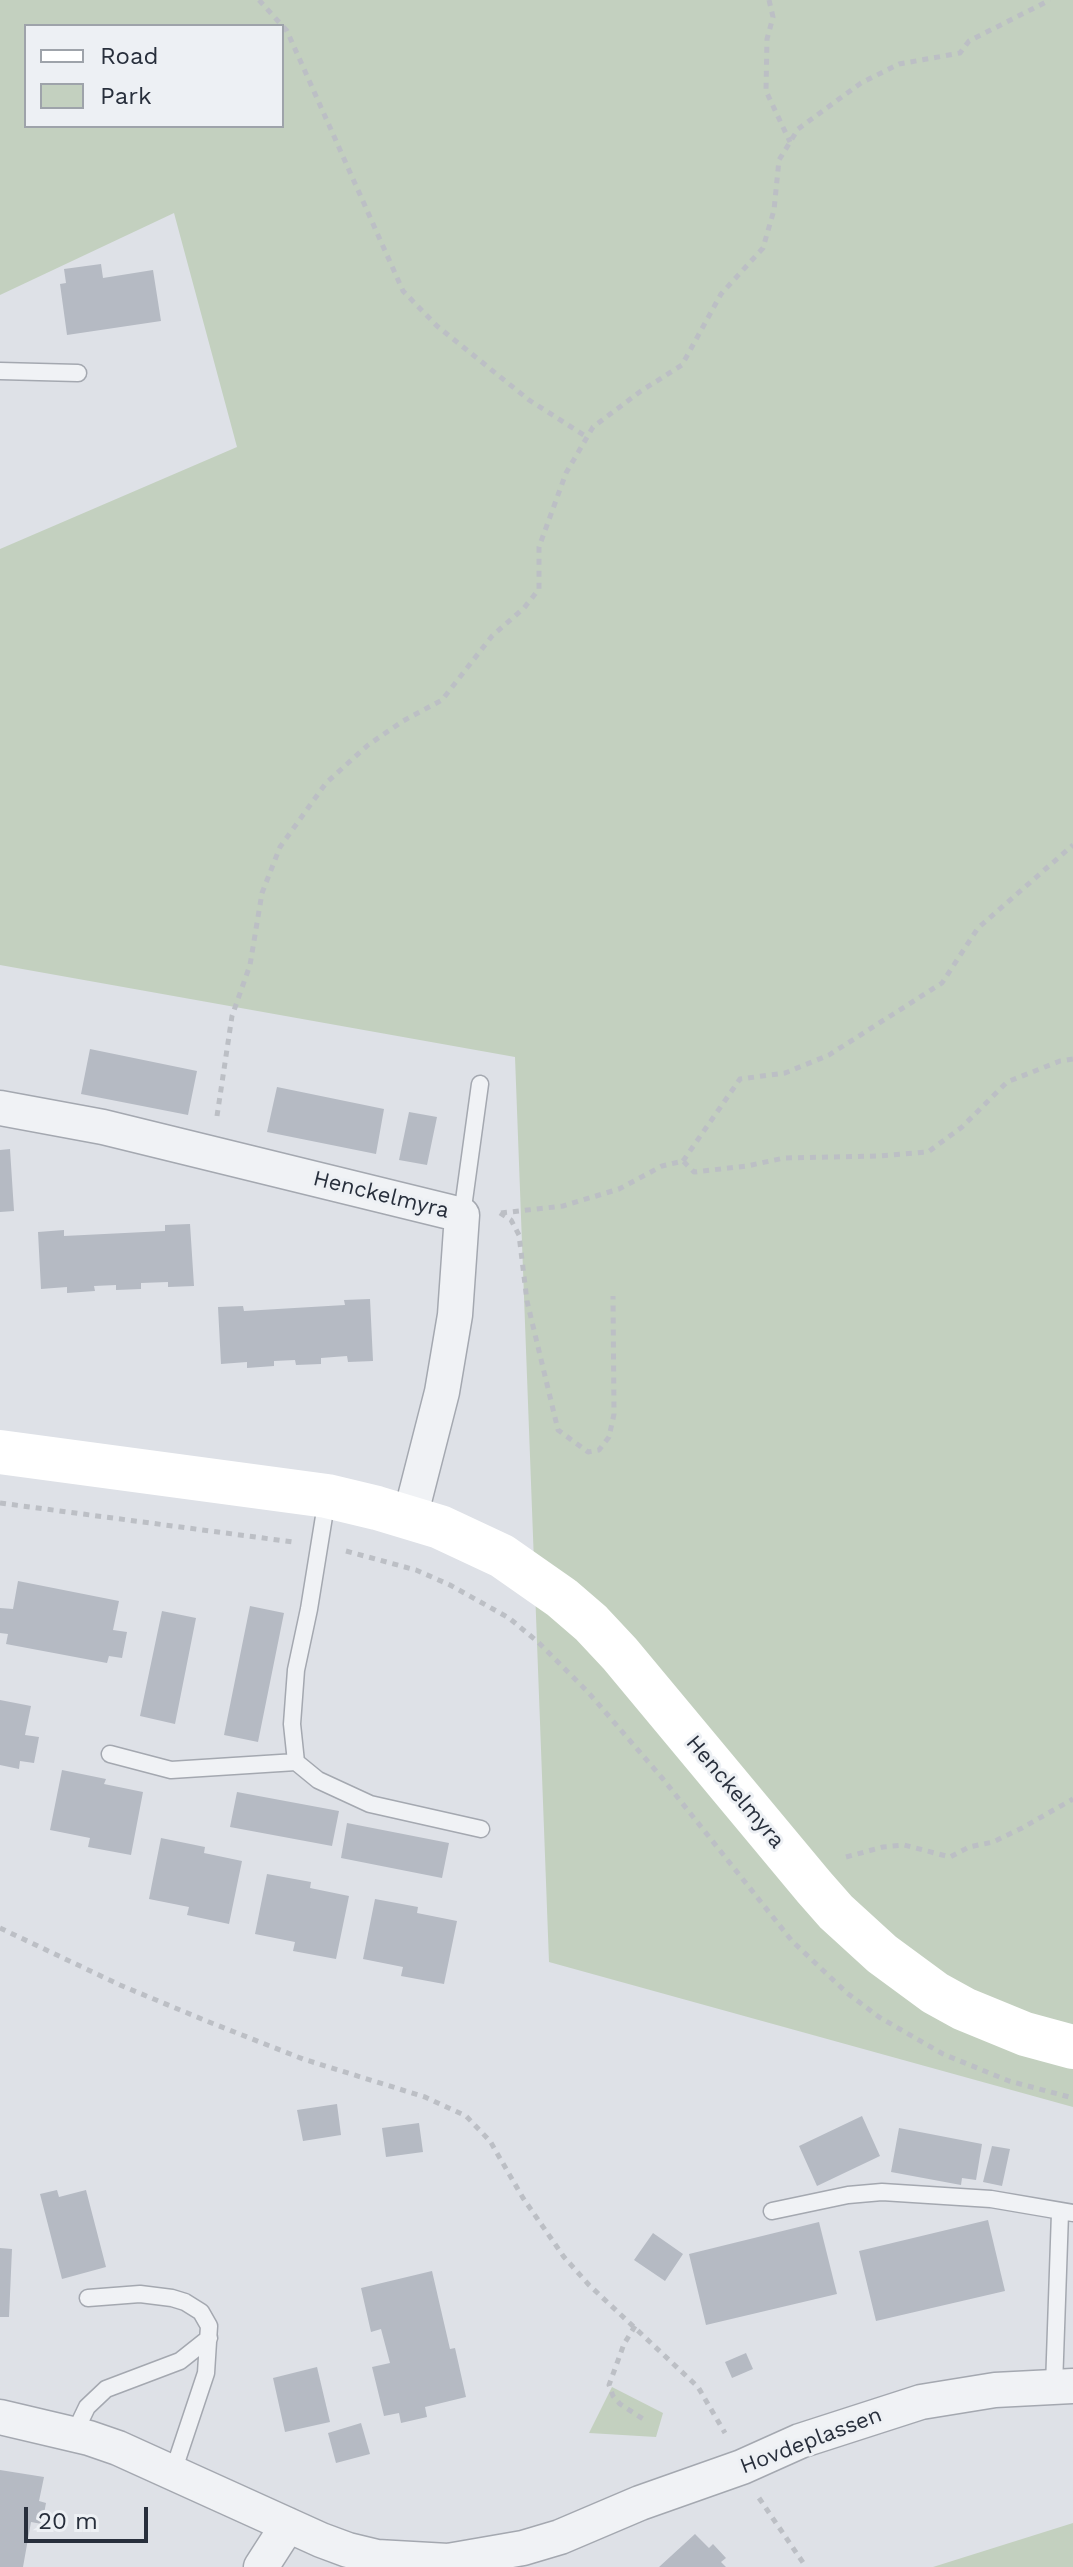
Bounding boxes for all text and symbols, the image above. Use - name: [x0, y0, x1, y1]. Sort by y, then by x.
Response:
- legend: [24, 24, 284, 128]
- text: Road: [100, 42, 159, 70]
- text: Park: [100, 82, 152, 110]
- street label: Henckelmyra: [310, 1165, 452, 1225]
- street label: Henckelmyra: [680, 1730, 790, 1854]
- street label: Hovdeplassen: [736, 2402, 886, 2480]
- scale bar: [28, 2491, 152, 2541]
- text: 20 m: [38, 2507, 98, 2535]

